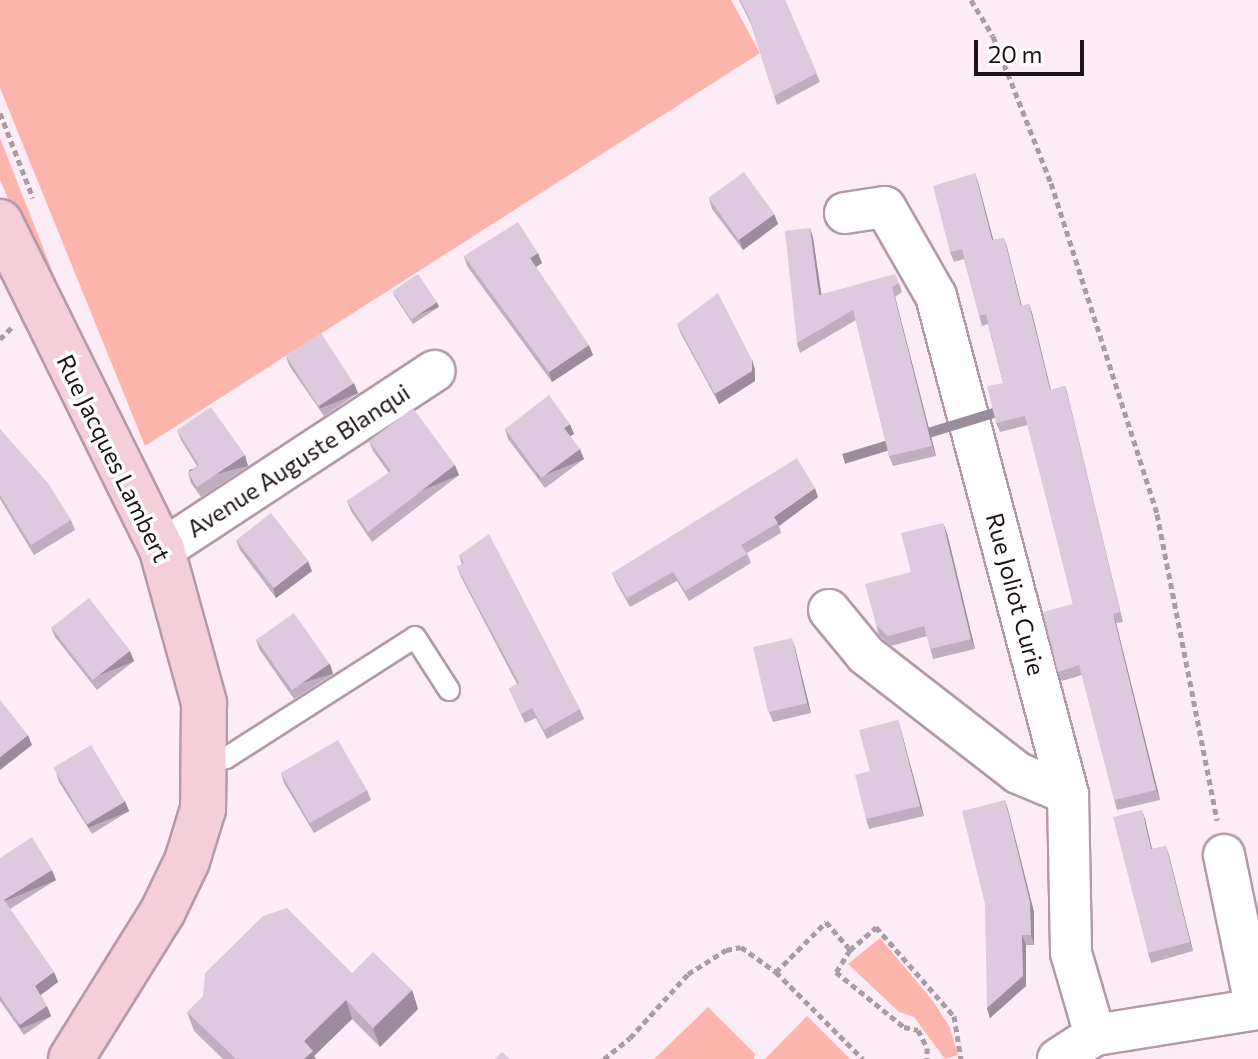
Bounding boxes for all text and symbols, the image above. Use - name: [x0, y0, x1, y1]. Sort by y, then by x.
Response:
- scale bar: [978, 24, 1088, 74]
- text: 20 m: [988, 39, 1042, 68]
- street label: Rue Jacques Lambert: [51, 350, 177, 566]
- street label: Avenue Auguste Blanqui: [181, 377, 415, 543]
- street label: Rue Joliot Curie: [980, 510, 1052, 678]

